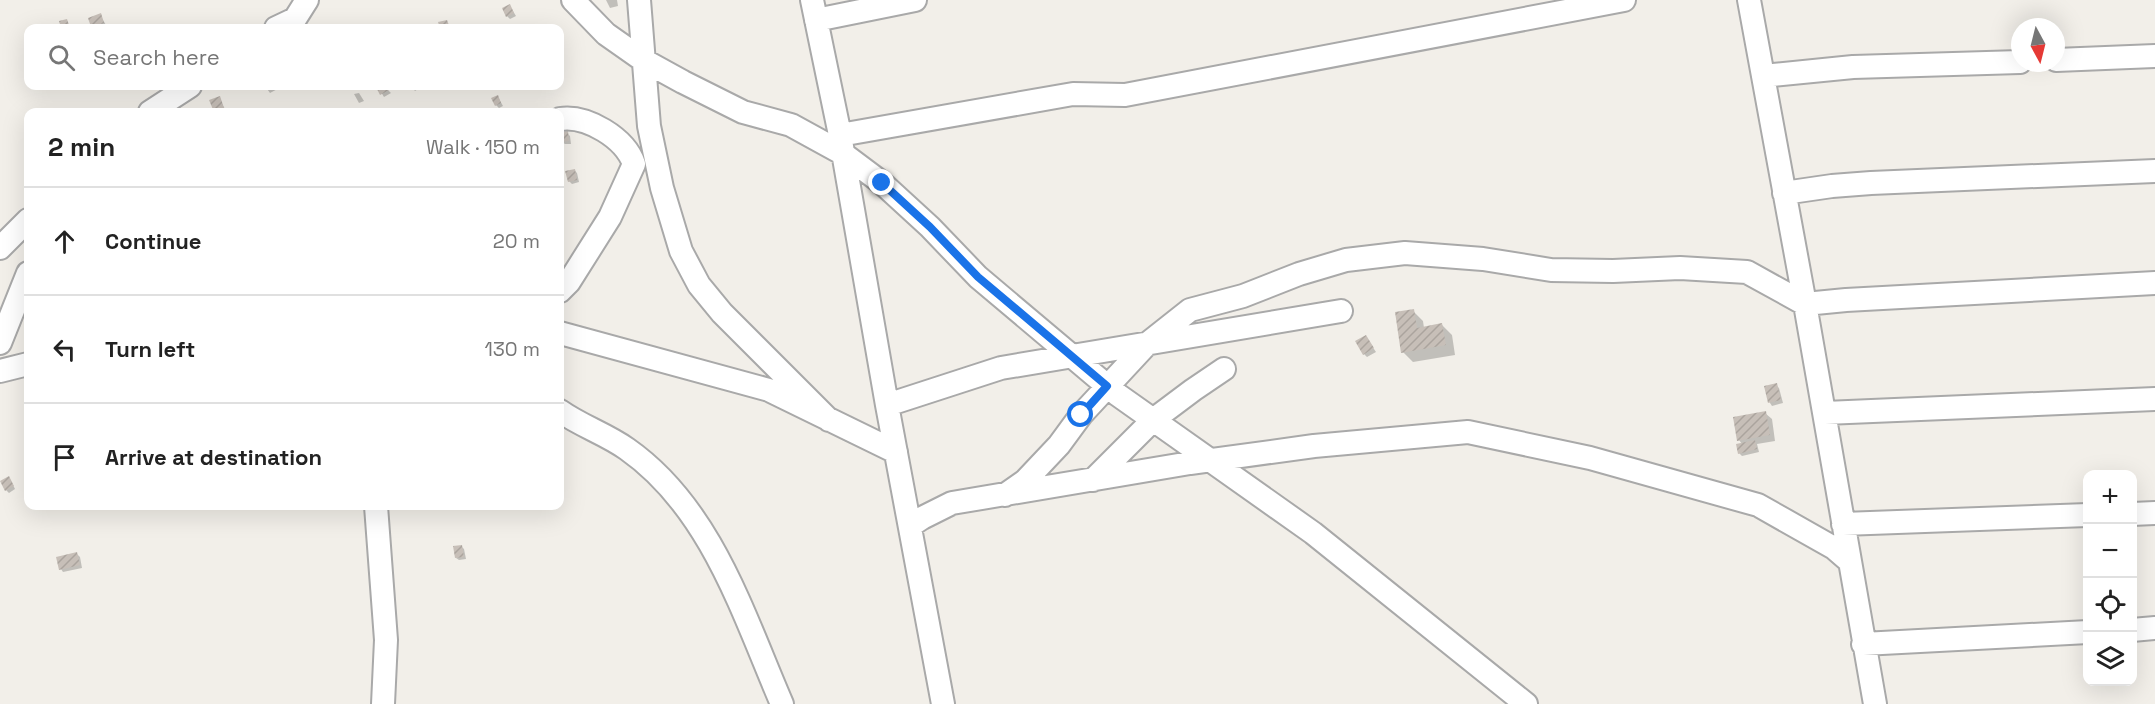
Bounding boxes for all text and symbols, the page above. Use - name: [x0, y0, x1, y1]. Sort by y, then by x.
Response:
- north arrow: [2011, 18, 2065, 72]
- search box: [24, 24, 564, 90]
- icon: search: [45, 41, 78, 74]
- text: Search here: [93, 43, 220, 71]
- text: 2 min: [48, 130, 115, 164]
- text: Walk · 150 m: [426, 134, 540, 160]
- route end: [868, 169, 894, 195]
- icon: ahead: [48, 225, 81, 258]
- text: Continue: [105, 227, 201, 255]
- text: 20 m: [493, 228, 540, 254]
- icon: left: [48, 333, 81, 366]
- text: Turn left: [105, 335, 195, 363]
- text: 130 m: [484, 336, 540, 362]
- route start: [1067, 401, 1093, 427]
- icon: arrive: [48, 441, 81, 474]
- text: Arrive at destination: [105, 443, 322, 471]
- map controls: [2083, 470, 2137, 686]
- button: +: [2083, 470, 2137, 524]
- button: −: [2083, 524, 2137, 578]
- button: locate: [2083, 578, 2137, 632]
- button: layers: [2083, 632, 2137, 686]

